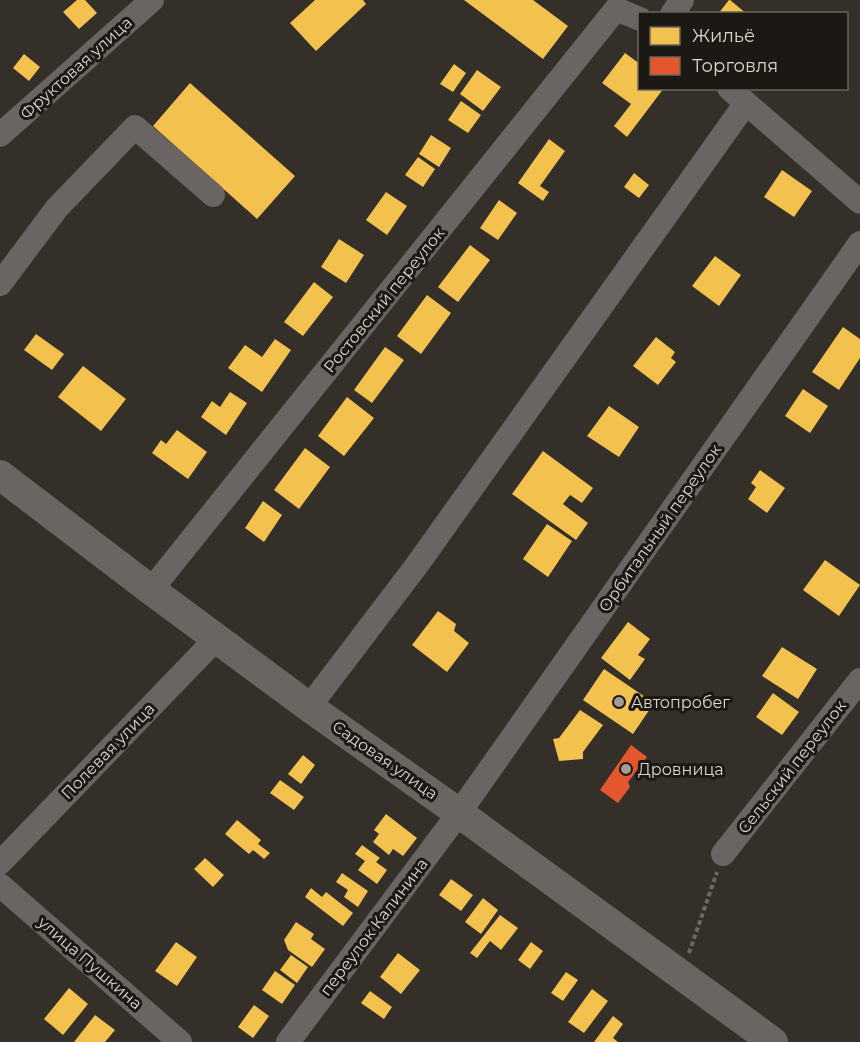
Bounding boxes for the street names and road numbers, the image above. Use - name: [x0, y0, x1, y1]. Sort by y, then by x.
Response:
- street label: Фруктовая улица: [16, 13, 136, 123]
- street label: Ростовский переулок: [320, 223, 449, 376]
- street label: Орбитальный переулок: [595, 440, 726, 615]
- street label: Сельский переулок: [734, 696, 850, 837]
- street label: Полевая улица: [57, 699, 159, 803]
- street label: Садовая улица: [329, 717, 441, 803]
- street label: переулок Калинина: [316, 855, 432, 999]
- street label: улица Пушкина: [33, 912, 146, 1013]

